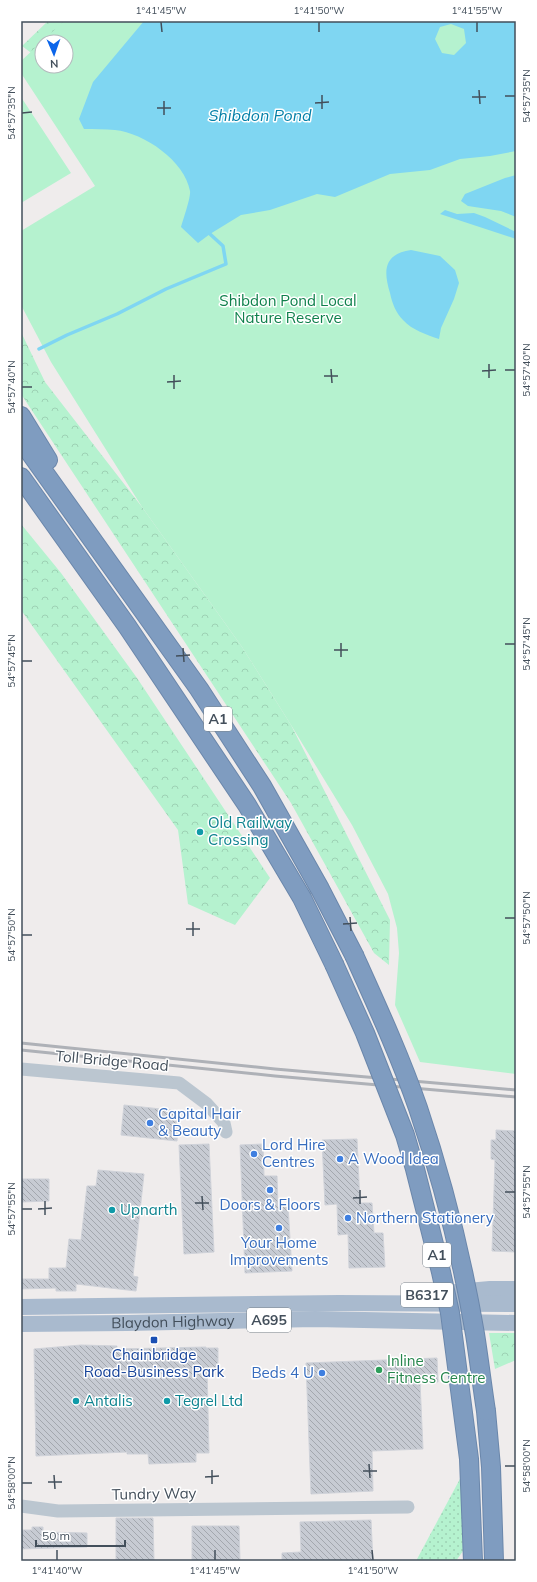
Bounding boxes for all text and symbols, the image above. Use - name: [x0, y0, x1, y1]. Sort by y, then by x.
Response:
- text: 1°41'45"W: [136, 4, 186, 17]
- text: 1°41'50"W: [294, 4, 344, 17]
- text: 1°41'55"W: [452, 4, 502, 17]
- north arrow: [34, 34, 74, 74]
- text: N: [50, 57, 59, 71]
- text: 54°57'35"N: [520, 69, 533, 123]
- text: 54°57'35"N: [5, 86, 18, 140]
- water label: Shibdon Pond: [208, 105, 312, 125]
- park label: Shibdon Pond Local Nature Reserve: [219, 291, 357, 327]
- text: 54°57'40"N: [520, 343, 533, 397]
- text: 54°57'40"N: [5, 360, 18, 414]
- text: 54°57'45"N: [520, 617, 533, 671]
- text: 54°57'45"N: [5, 634, 18, 688]
- road number: A1: [204, 707, 232, 731]
- place label: Old Railway Crossing: [208, 813, 292, 849]
- marker: Old Railway Crossing: [195, 827, 205, 837]
- text: 54°57'50"N: [520, 891, 533, 945]
- text: 54°57'50"N: [5, 908, 18, 962]
- street label: Toll Bridge Road: [55, 1046, 169, 1075]
- place label: Capital Hair & Beauty: [158, 1104, 241, 1140]
- marker: Capital Hair & Beauty: [145, 1118, 155, 1128]
- place label: Lord Hire Centres: [262, 1135, 326, 1171]
- marker: Lord Hire Centres: [249, 1149, 259, 1159]
- place label: A Wood Idea: [348, 1149, 439, 1168]
- marker: A Wood Idea: [335, 1154, 345, 1164]
- text: 54°57'55"N: [520, 1165, 533, 1219]
- text: 54°57'55"N: [5, 1182, 18, 1236]
- marker: Doors & Floors: [265, 1185, 275, 1195]
- place label: Doors & Floors: [220, 1195, 320, 1214]
- place label: Upnarth: [120, 1200, 178, 1219]
- marker: Upnarth: [107, 1205, 117, 1215]
- place label: Northern Stationery: [356, 1208, 494, 1227]
- marker: Northern Stationery: [343, 1213, 353, 1223]
- marker: Your Home Improvements: [274, 1223, 284, 1233]
- place label: Your Home Improvements: [230, 1233, 328, 1269]
- road number: A1: [423, 1243, 451, 1267]
- road number: B6317: [401, 1283, 453, 1307]
- road number: A695: [247, 1308, 291, 1332]
- street label: Blaydon Highway: [111, 1311, 235, 1332]
- marker: Chainbridge Road-Business Park: [149, 1335, 159, 1345]
- place label: Chainbridge Road-Business Park: [84, 1345, 224, 1381]
- place label: Inline Fitness Centre: [387, 1351, 485, 1387]
- place label: Beds 4 U: [251, 1363, 314, 1382]
- marker: Inline Fitness Centre: [374, 1365, 384, 1375]
- marker: Beds 4 U: [317, 1368, 327, 1378]
- place label: Antalis: [84, 1391, 133, 1410]
- place label: Tegrel Ltd: [175, 1391, 243, 1410]
- marker: Antalis: [71, 1396, 81, 1406]
- marker: Tegrel Ltd: [162, 1396, 172, 1406]
- text: 54°58'00"N: [520, 1439, 533, 1493]
- text: 54°58'00"N: [5, 1456, 18, 1510]
- street label: Tundry Way: [111, 1483, 197, 1504]
- scale bar: [36, 1522, 125, 1548]
- text: 50 m: [42, 1528, 70, 1543]
- text: 1°41'40"W: [32, 1564, 82, 1577]
- text: 1°41'45"W: [190, 1564, 240, 1577]
- text: 1°41'50"W: [348, 1564, 398, 1577]

